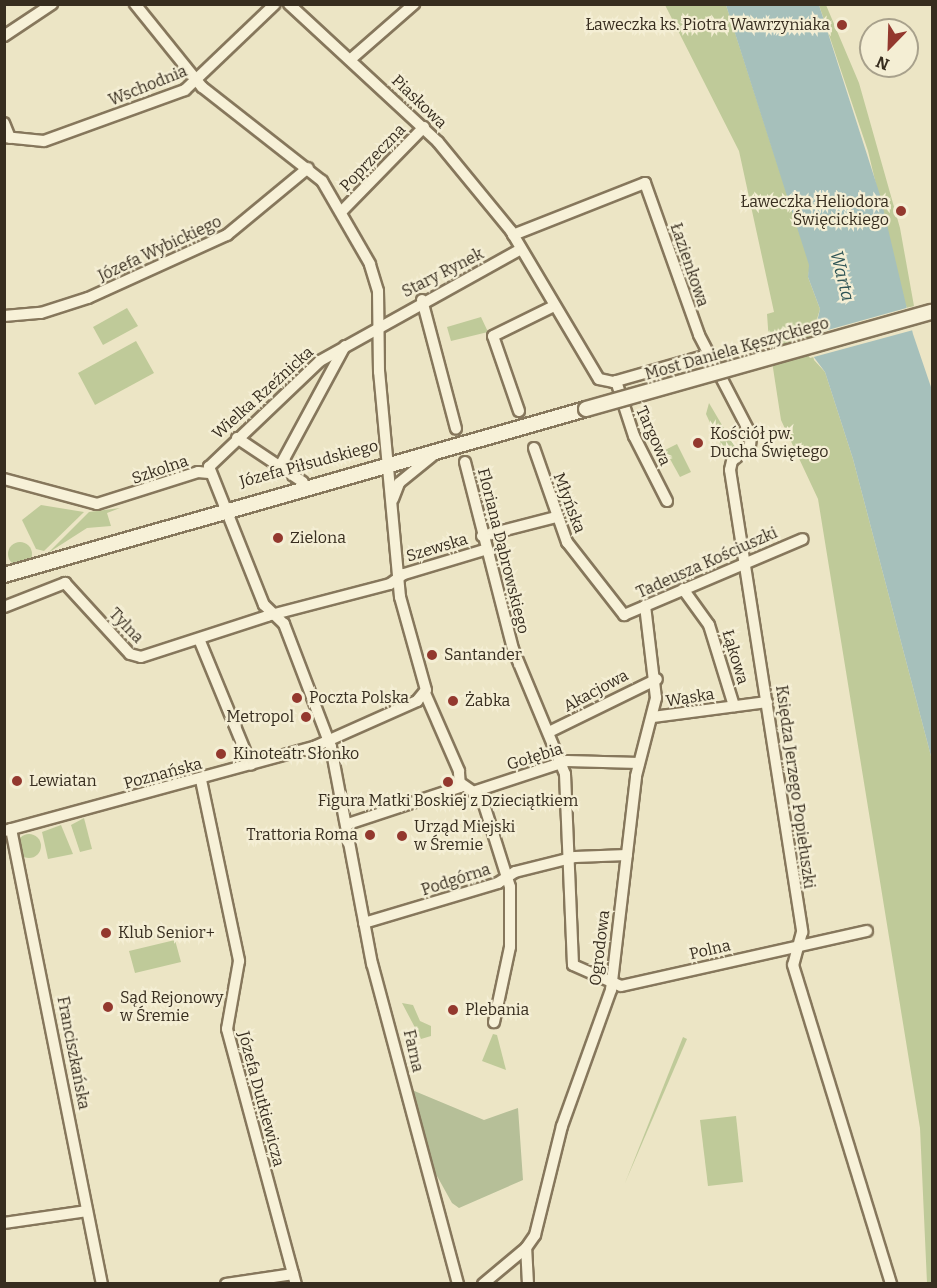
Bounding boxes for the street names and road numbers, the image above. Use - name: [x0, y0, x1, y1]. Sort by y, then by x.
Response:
- street label: Wschodnia: [106, 62, 190, 110]
- street label: Piaskowa: [388, 71, 450, 133]
- street label: Poprzeczna: [336, 120, 410, 196]
- street label: Józefa Wybickiego: [95, 212, 225, 286]
- street label: Łazienkowa: [666, 220, 712, 310]
- street label: Stary Rynek: [399, 244, 487, 302]
- street label: Most Daniela Kęszyckiego: [643, 314, 831, 384]
- street label: Wielka Rzeźnicka: [209, 343, 317, 443]
- street label: Targowa: [631, 403, 675, 469]
- street label: Józefa Piłsudskiego: [238, 436, 380, 492]
- street label: Szkolna: [129, 451, 191, 489]
- street label: Floriana Dąbrowskiego: [473, 466, 533, 636]
- street label: Młyńska: [549, 470, 589, 536]
- street label: Tadeusza Kościuszki: [634, 523, 780, 603]
- street label: Szewska: [404, 530, 470, 566]
- street label: Tylna: [105, 605, 147, 647]
- street label: Łąkowa: [718, 627, 752, 687]
- street label: Akacjowa: [560, 666, 632, 716]
- street label: Księdza Jerzego Popiełuszki: [771, 684, 819, 890]
- street label: Wąska: [664, 685, 716, 711]
- street label: Gołębia: [505, 739, 565, 775]
- street label: Poznańska: [122, 754, 204, 794]
- street label: Podgórna: [419, 860, 493, 900]
- street label: Ogrodowa: [586, 909, 614, 987]
- street label: Polna: [687, 936, 733, 964]
- street label: Franciszkańska: [53, 995, 93, 1111]
- street label: Farna: [399, 1028, 427, 1074]
- street label: Józefa Dutkiewicza: [234, 1029, 288, 1169]

